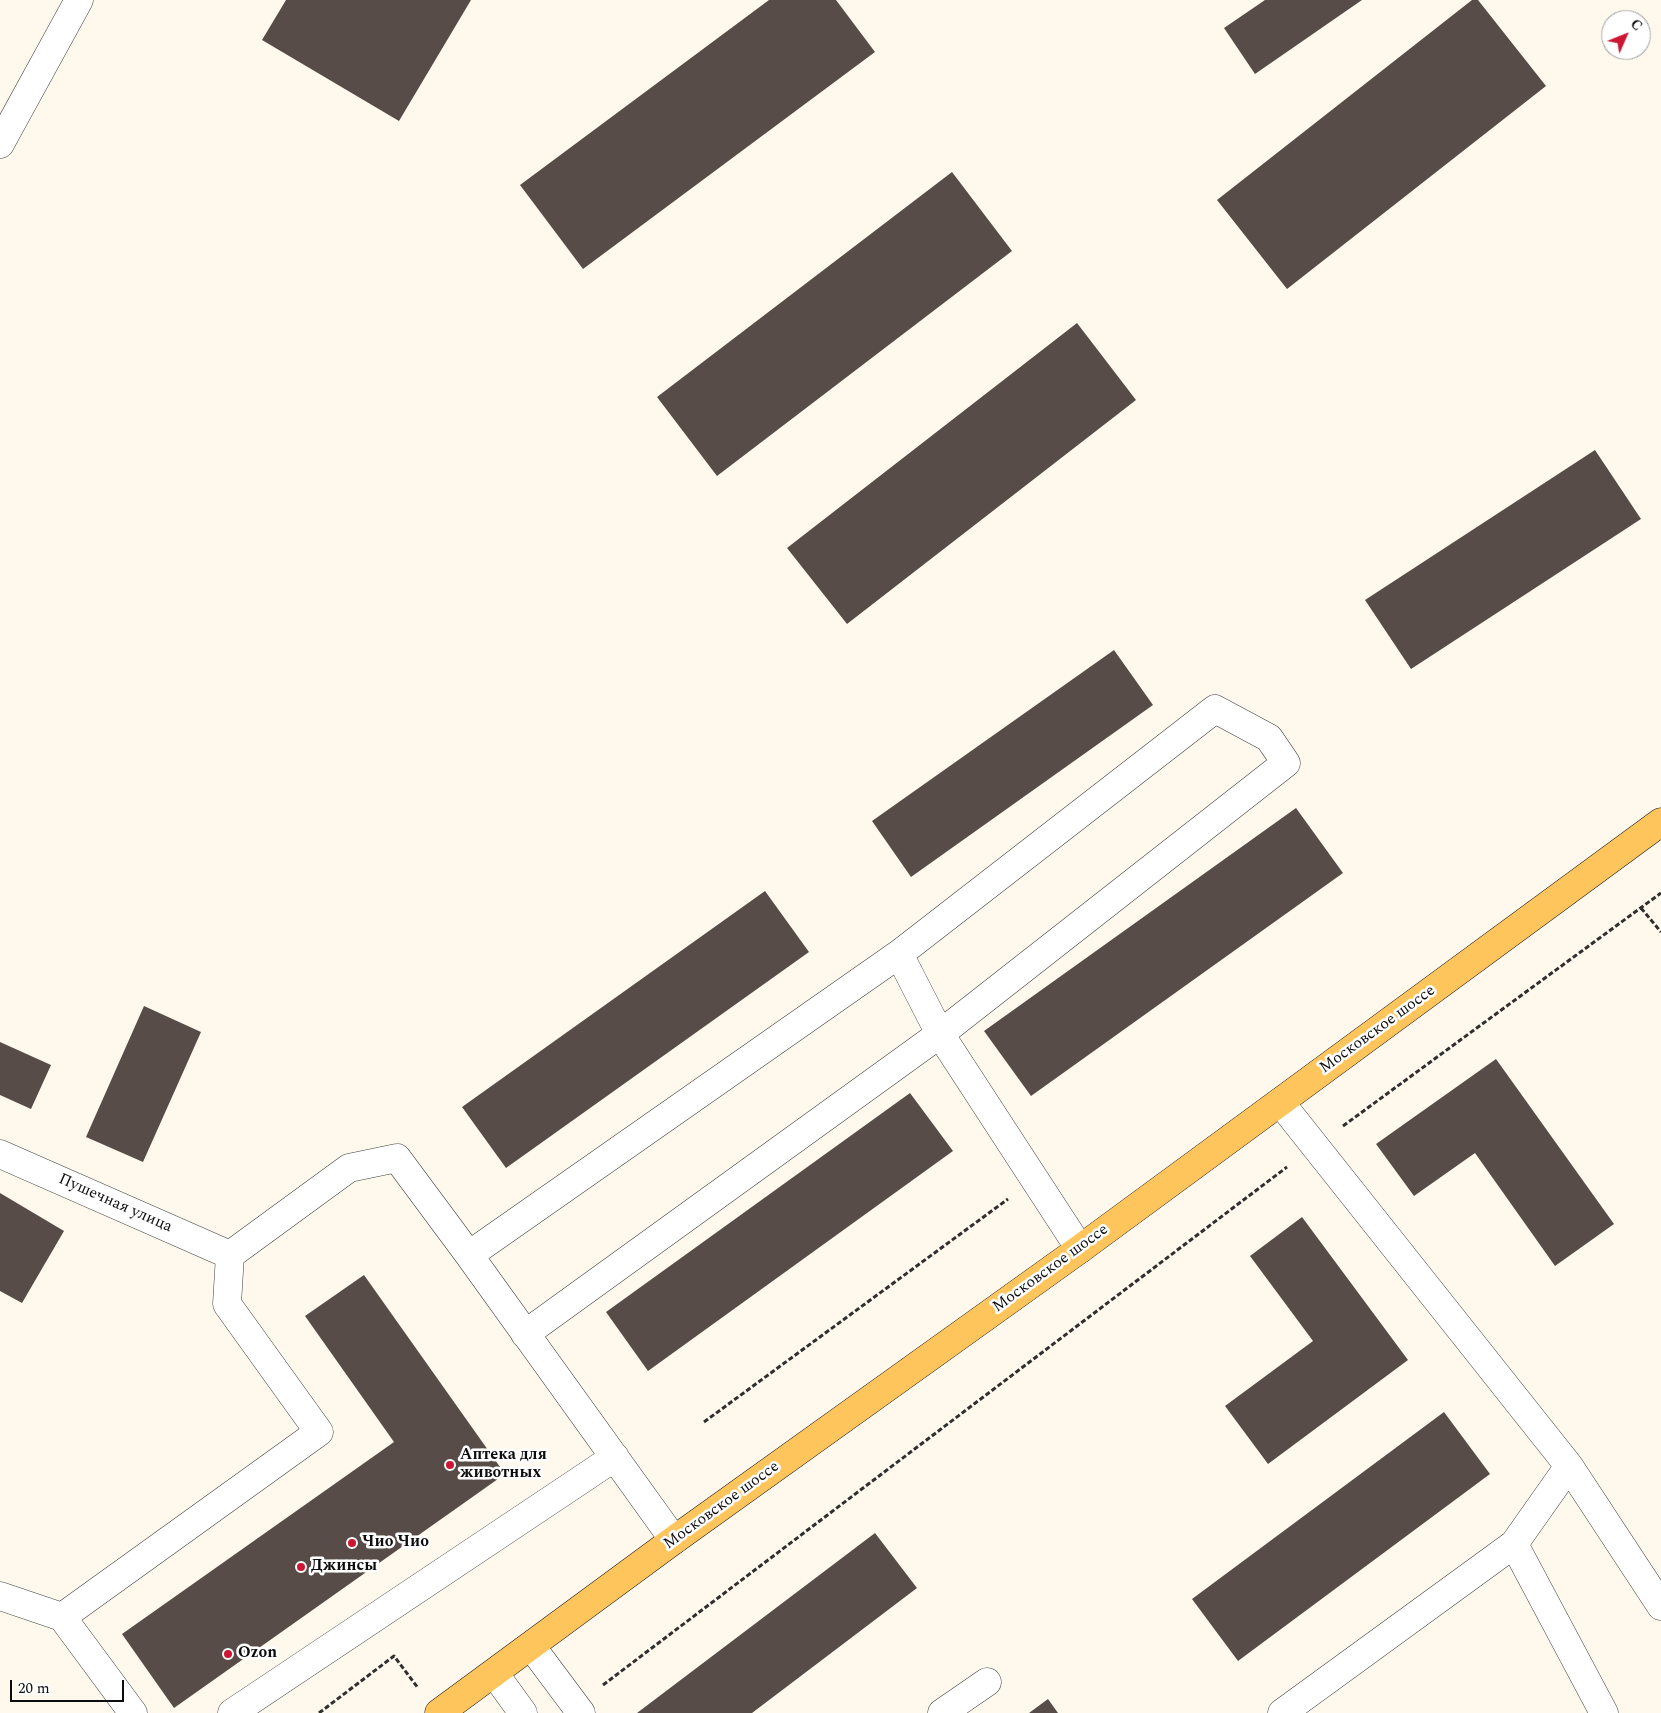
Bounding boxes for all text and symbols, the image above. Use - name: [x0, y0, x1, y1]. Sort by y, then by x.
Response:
- north arrow: [1601, 10, 1651, 60]
- text: С: [1625, 14, 1647, 36]
- street label: Московское шоссе: [1316, 982, 1440, 1078]
- street label: Пушечная улица: [55, 1170, 175, 1238]
- street label: Московское шоссе: [989, 1221, 1113, 1317]
- place label: Аптека для животных: [460, 1446, 547, 1484]
- street label: Московское шоссе: [660, 1458, 784, 1554]
- marker: Аптека для животных: [444, 1459, 456, 1471]
- place label: Чио Чио: [362, 1533, 429, 1553]
- marker: Чио Чио: [346, 1537, 358, 1549]
- place label: Джинсы: [311, 1557, 377, 1577]
- marker: Джинсы: [295, 1561, 307, 1573]
- place label: Ozon: [238, 1644, 277, 1664]
- marker: Ozon: [222, 1648, 234, 1660]
- scale bar: [12, 1670, 126, 1702]
- text: 20 m: [18, 1677, 50, 1700]

